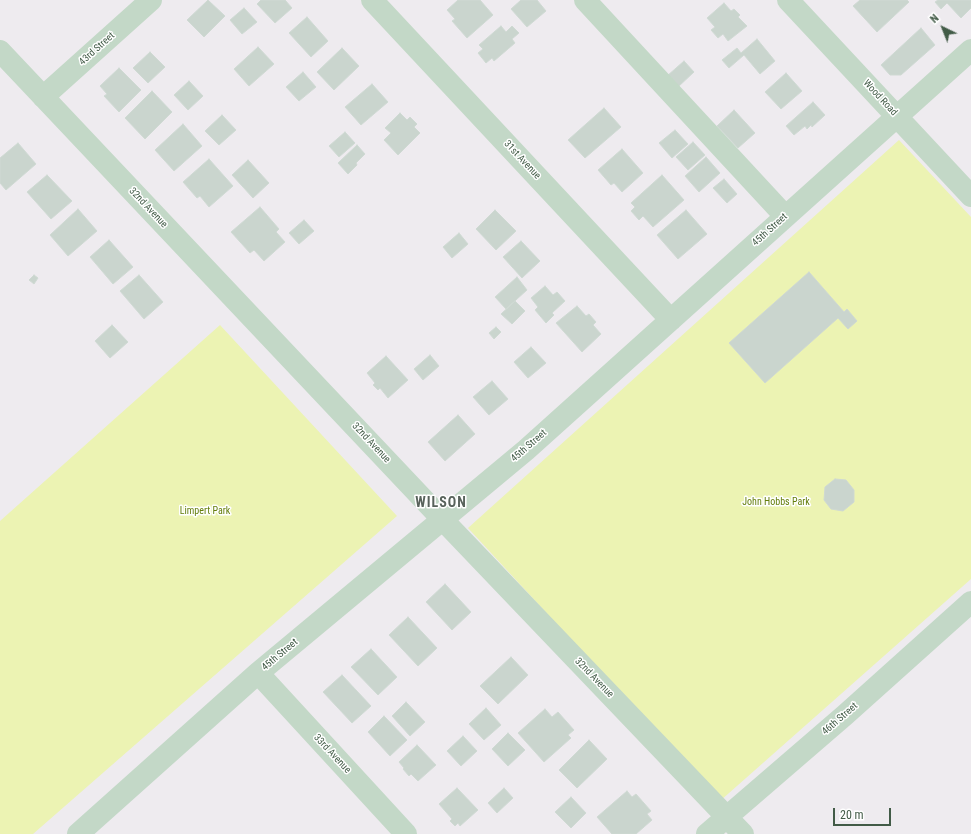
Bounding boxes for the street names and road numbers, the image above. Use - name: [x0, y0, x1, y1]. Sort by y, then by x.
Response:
- street label: 43rd Street: [77, 30, 117, 68]
- street label: Wood Road: [860, 78, 900, 118]
- street label: 31st Avenue: [501, 138, 543, 182]
- street label: 32nd Avenue: [126, 185, 170, 231]
- street label: 45th Street: [750, 211, 790, 249]
- street label: 32nd Avenue: [349, 420, 393, 466]
- street label: 45th Street: [509, 427, 549, 465]
- street label: 45th Street: [260, 636, 300, 674]
- street label: 32nd Avenue: [572, 656, 616, 700]
- street label: 46th Street: [820, 700, 860, 738]
- street label: 33rd Avenue: [311, 732, 353, 776]

